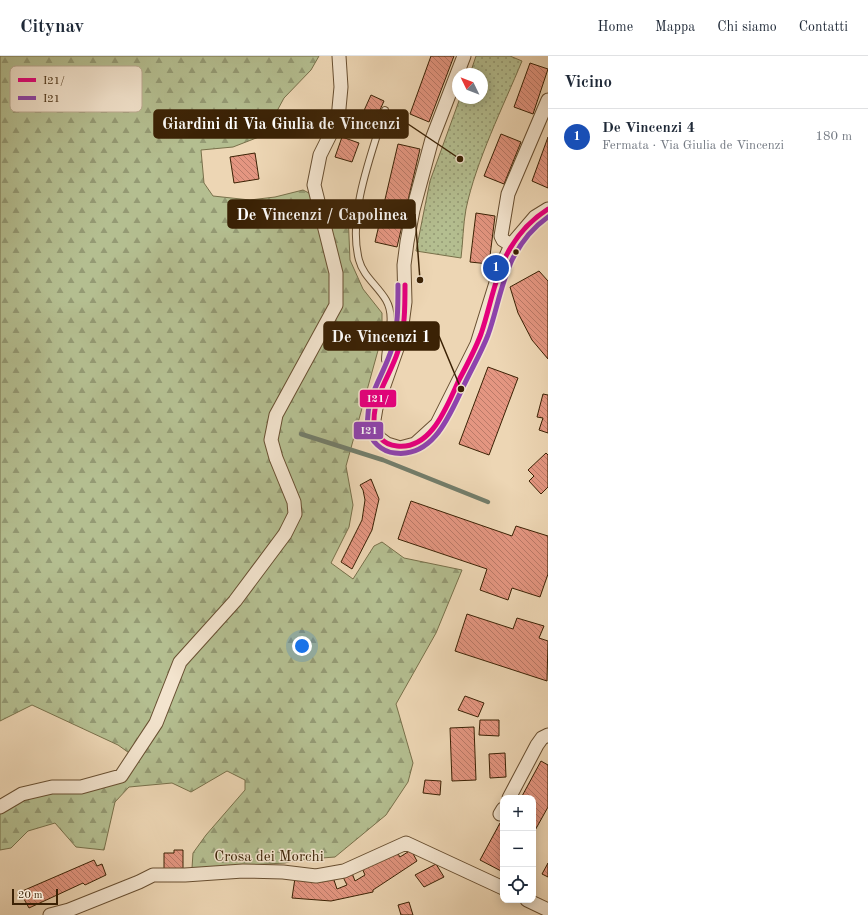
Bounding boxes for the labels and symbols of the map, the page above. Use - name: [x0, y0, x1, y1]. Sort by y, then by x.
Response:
- legend: [10, 66, 142, 112]
- north arrow: [452, 68, 488, 104]
- text: I21/: [43, 76, 65, 87]
- text: I21: [43, 94, 60, 105]
- callout: Giardini di Via Giulia de Vincenzi: [154, 110, 408, 138]
- text: Giardini di Via Giulia de Vincenzi: [162, 117, 400, 133]
- callout: De Vincenzi / Capolinea: [228, 200, 415, 228]
- text: De Vincenzi / Capolinea: [236, 208, 408, 224]
- unlabelled marker: [511, 247, 521, 257]
- pin: 1: [483, 253, 509, 283]
- callout: De Vincenzi 1: [324, 322, 439, 350]
- text: De Vincenzi 1: [331, 330, 431, 346]
- line badge: I21/: [359, 389, 397, 408]
- text: I21/: [367, 394, 389, 405]
- line badge: I21: [353, 421, 384, 440]
- text: I21: [360, 426, 378, 437]
- your location: [292, 636, 312, 656]
- street label: Crosa dei Morchi: [214, 850, 324, 865]
- scale bar: [12, 887, 58, 906]

